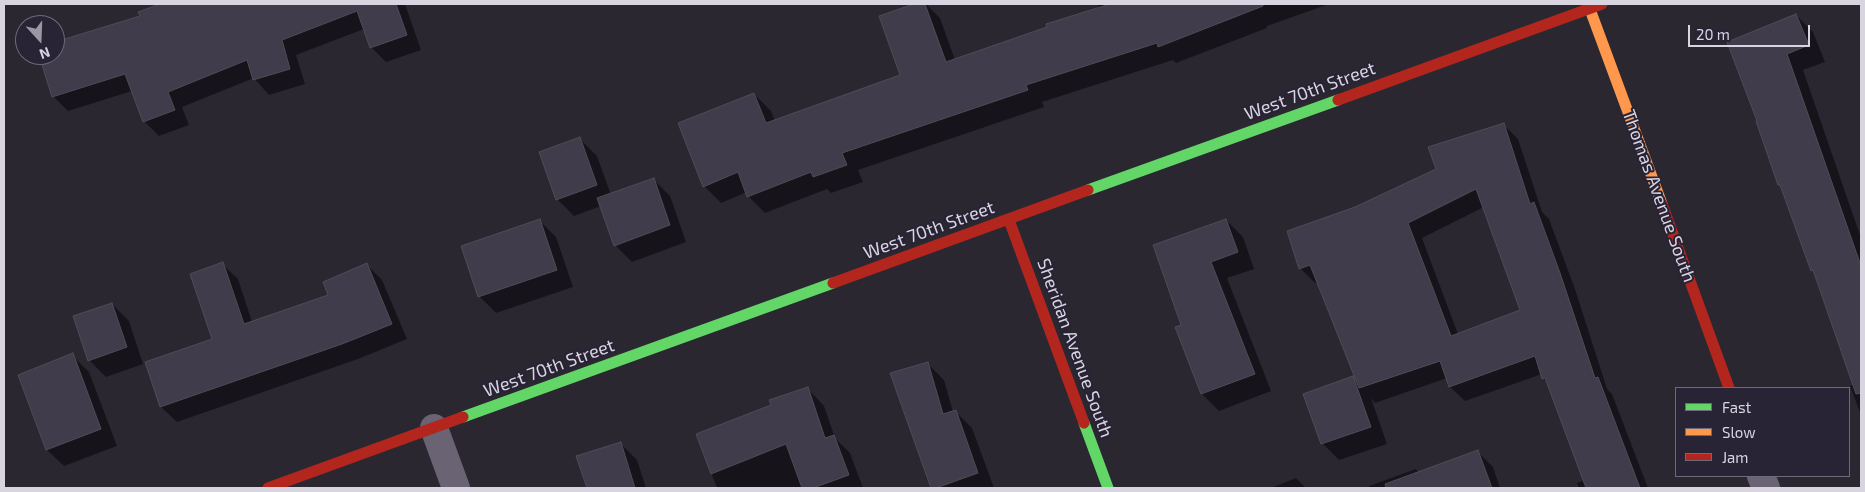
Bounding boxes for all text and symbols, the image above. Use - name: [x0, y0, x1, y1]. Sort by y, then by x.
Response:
- north arrow: [15, 15, 65, 65]
- scale bar: [1690, 15, 1812, 47]
- text: 20 m: [1696, 25, 1730, 43]
- text: N: [37, 44, 53, 63]
- street label: West 70th Street: [1242, 57, 1378, 125]
- street label: Thomas Avenue South: [1618, 107, 1700, 285]
- street label: West 70th Street: [861, 196, 997, 264]
- street label: Sheridan Avenue South: [1033, 256, 1117, 440]
- street label: West 70th Street: [481, 334, 617, 402]
- legend: [1675, 387, 1850, 477]
- text: Fast: [1722, 398, 1751, 416]
- text: Slow: [1722, 423, 1756, 441]
- text: Jam: [1722, 448, 1748, 466]

